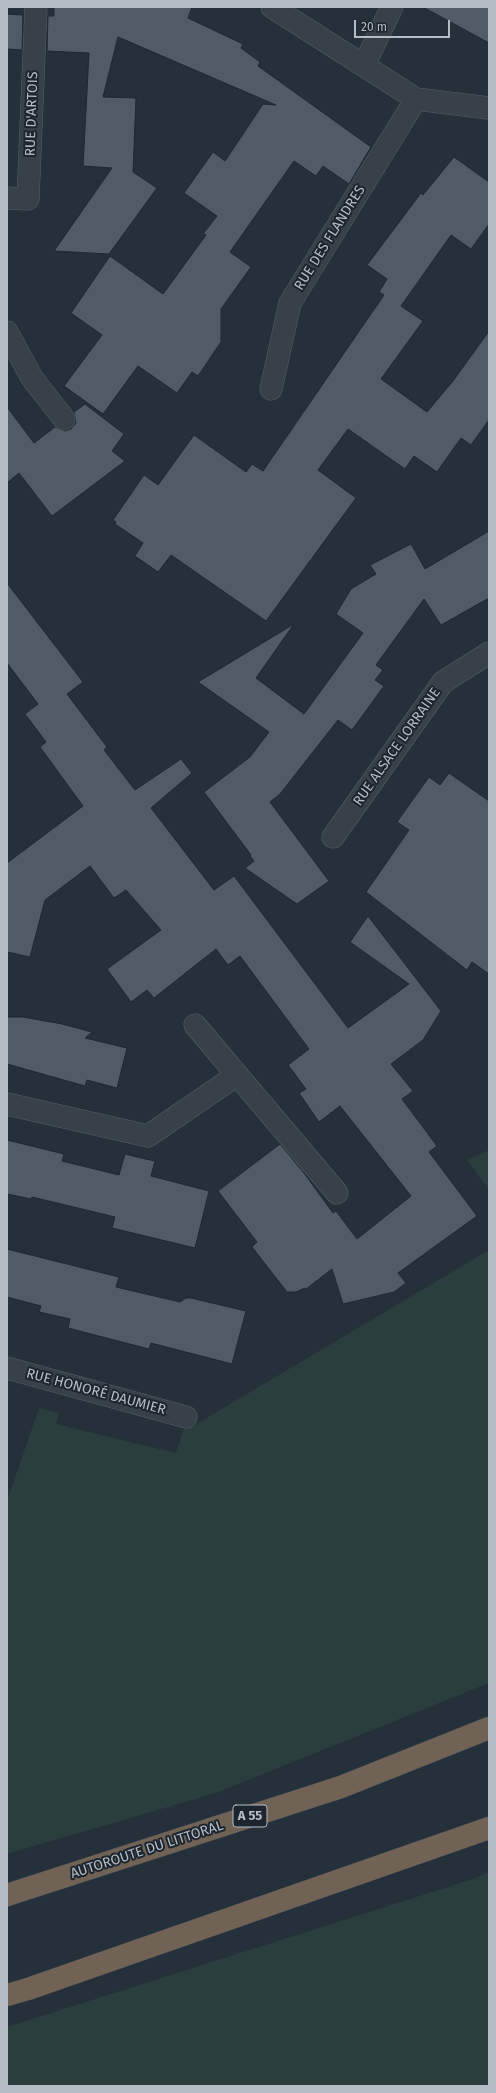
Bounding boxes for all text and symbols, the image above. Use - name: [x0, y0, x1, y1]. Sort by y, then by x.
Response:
- scale bar: [356, 12, 452, 38]
- text: 20 m: [361, 20, 387, 34]
- street label: RUE D'ARTOIS: [22, 71, 42, 157]
- street label: RUE DES FLANDRES: [291, 182, 369, 294]
- street label: RUE ALSACE LORRAINE: [350, 685, 444, 809]
- street label: RUE HONORÉ DAUMIER: [24, 1365, 168, 1419]
- road number: A 55: [233, 1805, 267, 1827]
- street label: AUTOROUTE DU LITTORAL: [69, 1817, 225, 1883]

